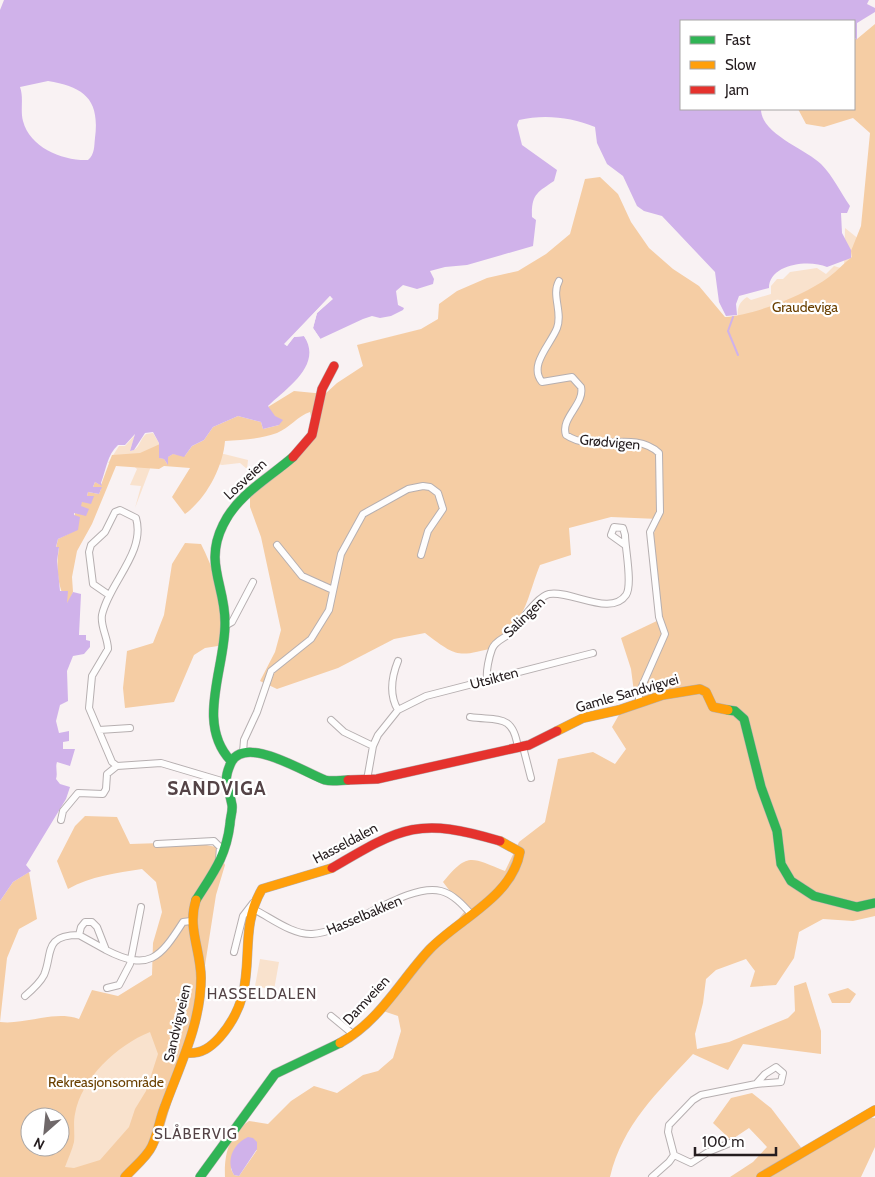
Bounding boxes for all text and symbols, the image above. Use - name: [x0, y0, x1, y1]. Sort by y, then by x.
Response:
- legend: [680, 20, 855, 110]
- text: Fast: [725, 31, 750, 49]
- text: Slow: [725, 56, 756, 74]
- text: Jam: [724, 81, 749, 99]
- park label: Graudeviga: [772, 298, 838, 316]
- street label: Grødvigen: [579, 430, 641, 454]
- street label: Losveien: [220, 454, 270, 503]
- street label: Salingen: [499, 593, 549, 641]
- street label: Utsikten: [468, 663, 520, 693]
- street label: Gamle Sandvigvei: [573, 670, 681, 716]
- district label: SANDVIGA: [167, 777, 267, 800]
- street label: Hasseldalen: [309, 818, 381, 868]
- street label: Hasselbakken: [324, 891, 405, 939]
- street label: Damveien: [339, 972, 393, 1028]
- street label: Sandvigveien: [159, 982, 195, 1064]
- district label: HASSELDALEN: [207, 985, 317, 1003]
- park label: Rekreasjonsområde: [48, 1073, 164, 1091]
- north arrow: [20, 1107, 70, 1157]
- district label: SLÅBERVIG: [154, 1124, 238, 1143]
- scale bar: [695, 1124, 776, 1156]
- text: N: [31, 1133, 48, 1154]
- text: 100 m: [702, 1133, 744, 1151]

